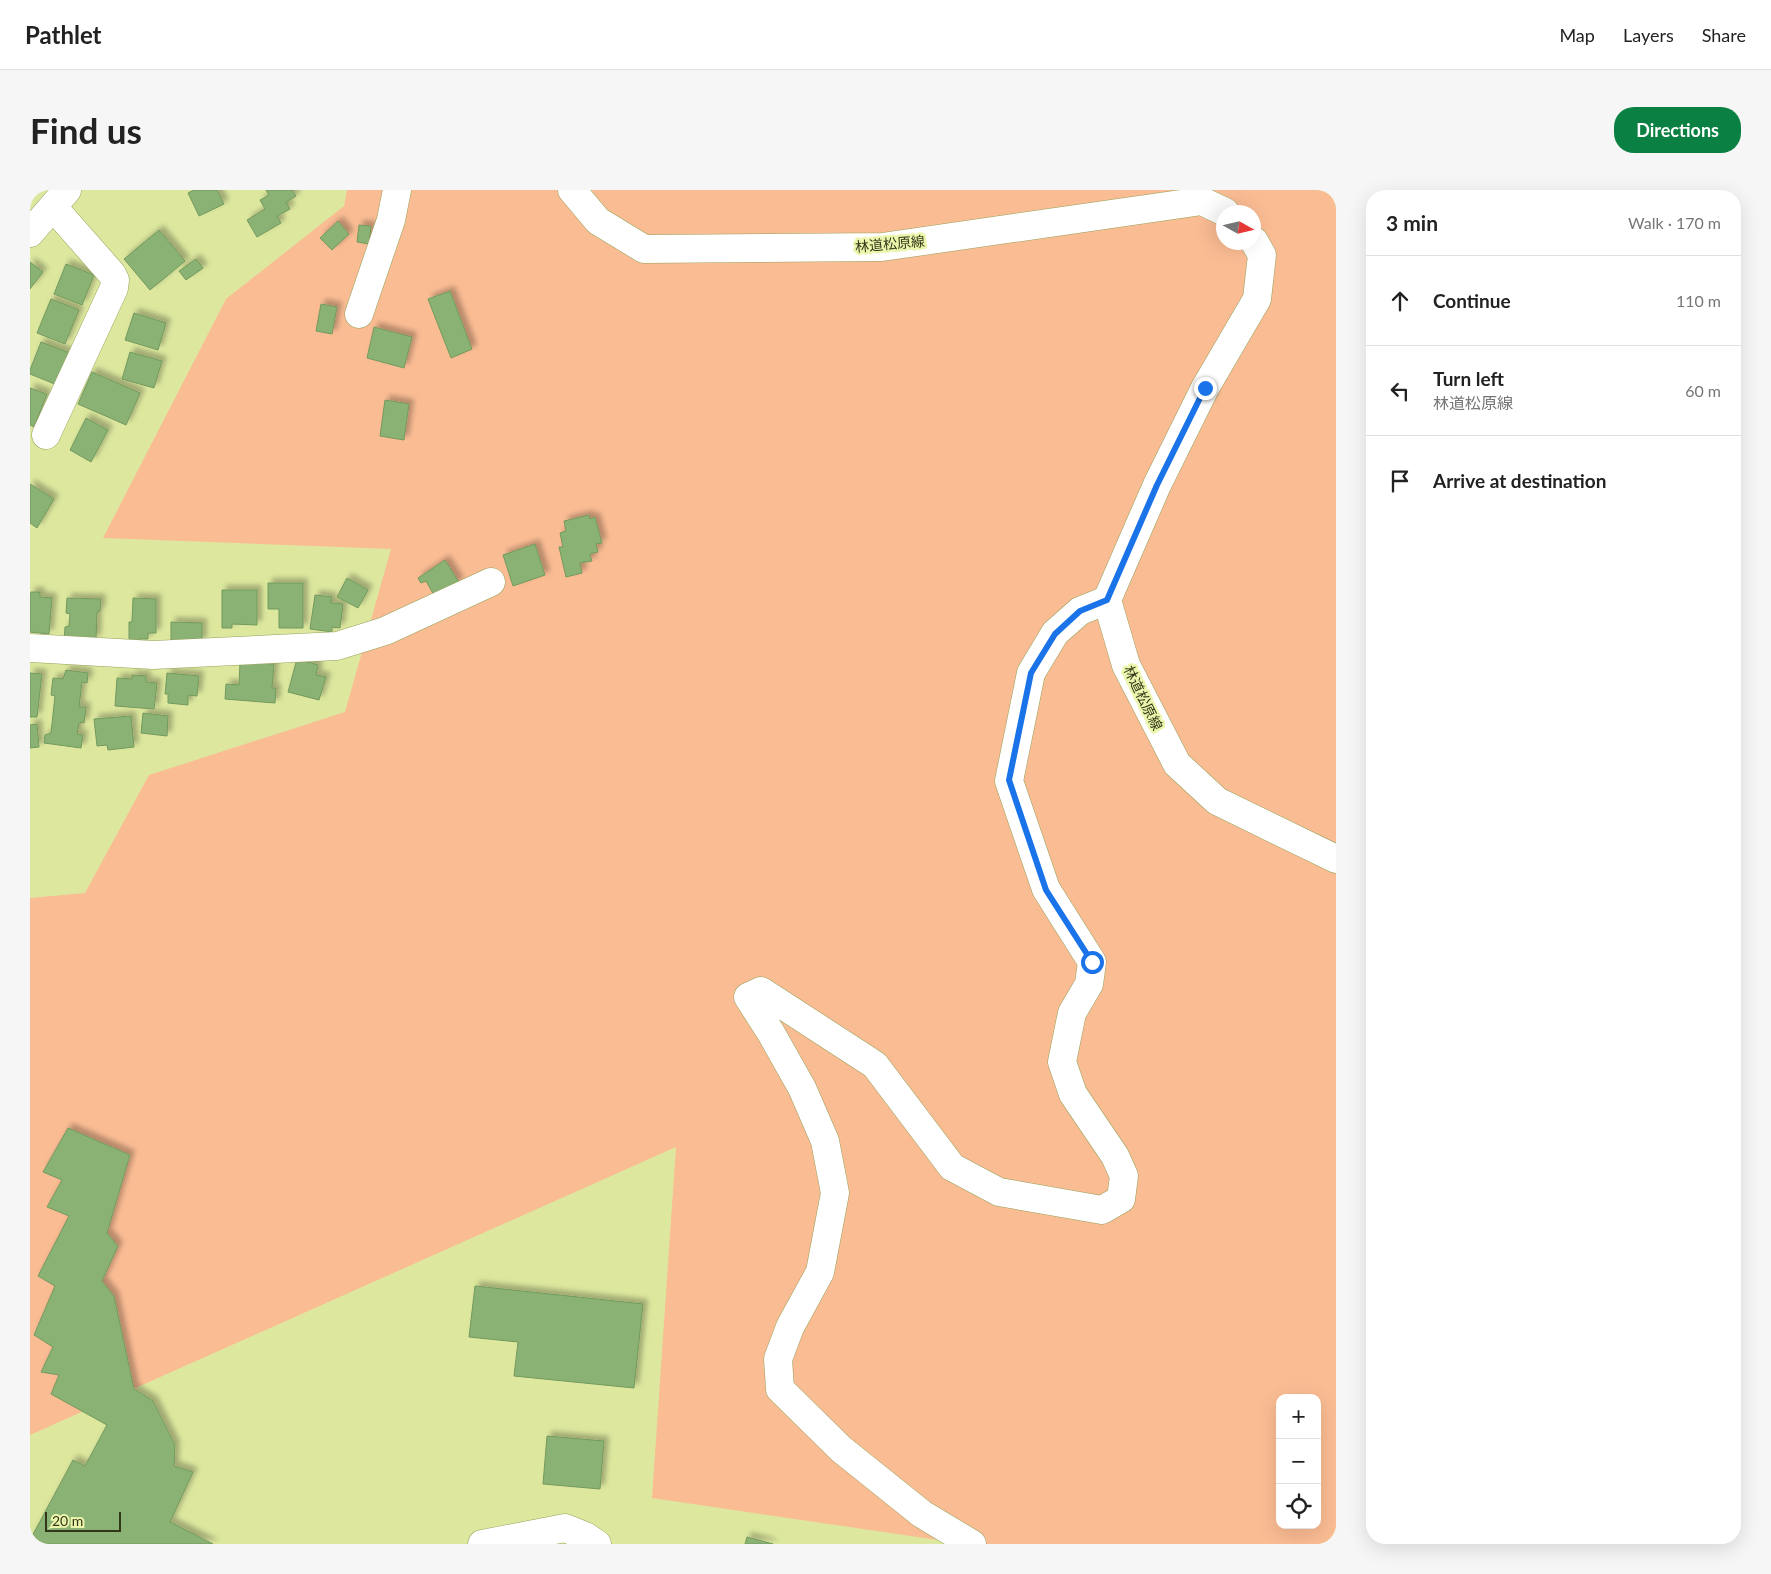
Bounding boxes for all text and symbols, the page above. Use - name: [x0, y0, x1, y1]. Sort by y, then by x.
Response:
- text: Pathlet: [25, 20, 102, 49]
- text: Map: [1559, 24, 1595, 46]
- text: Layers: [1623, 24, 1674, 46]
- text: Share: [1702, 24, 1746, 46]
- button: Directions: [1614, 107, 1741, 153]
- text: Find us: [30, 109, 142, 151]
- north arrow: [1216, 205, 1261, 250]
- text: 3 min: [1386, 210, 1438, 235]
- text: Walk · 170 m: [1628, 213, 1721, 232]
- street label: 林道松原線: [854, 232, 926, 255]
- icon: ahead: [1386, 287, 1414, 315]
- text: Continue: [1433, 289, 1511, 312]
- text: 110 m: [1676, 291, 1721, 310]
- text: Turn left: [1433, 367, 1504, 390]
- route end: [1194, 377, 1217, 400]
- icon: left: [1386, 377, 1414, 405]
- text: 60 m: [1685, 381, 1721, 400]
- text: 林道松原線: [1433, 393, 1513, 412]
- icon: arrive: [1386, 467, 1414, 495]
- text: Arrive at destination: [1433, 469, 1606, 492]
- street label: 林道松原線: [1120, 663, 1166, 733]
- route start: [1081, 951, 1104, 974]
- map controls: [1276, 1394, 1321, 1529]
- button: +: [1276, 1394, 1321, 1439]
- button: −: [1276, 1439, 1321, 1484]
- button: locate: [1276, 1484, 1321, 1529]
- scale bar: [45, 1509, 121, 1532]
- text: 20 m: [52, 1512, 83, 1529]

